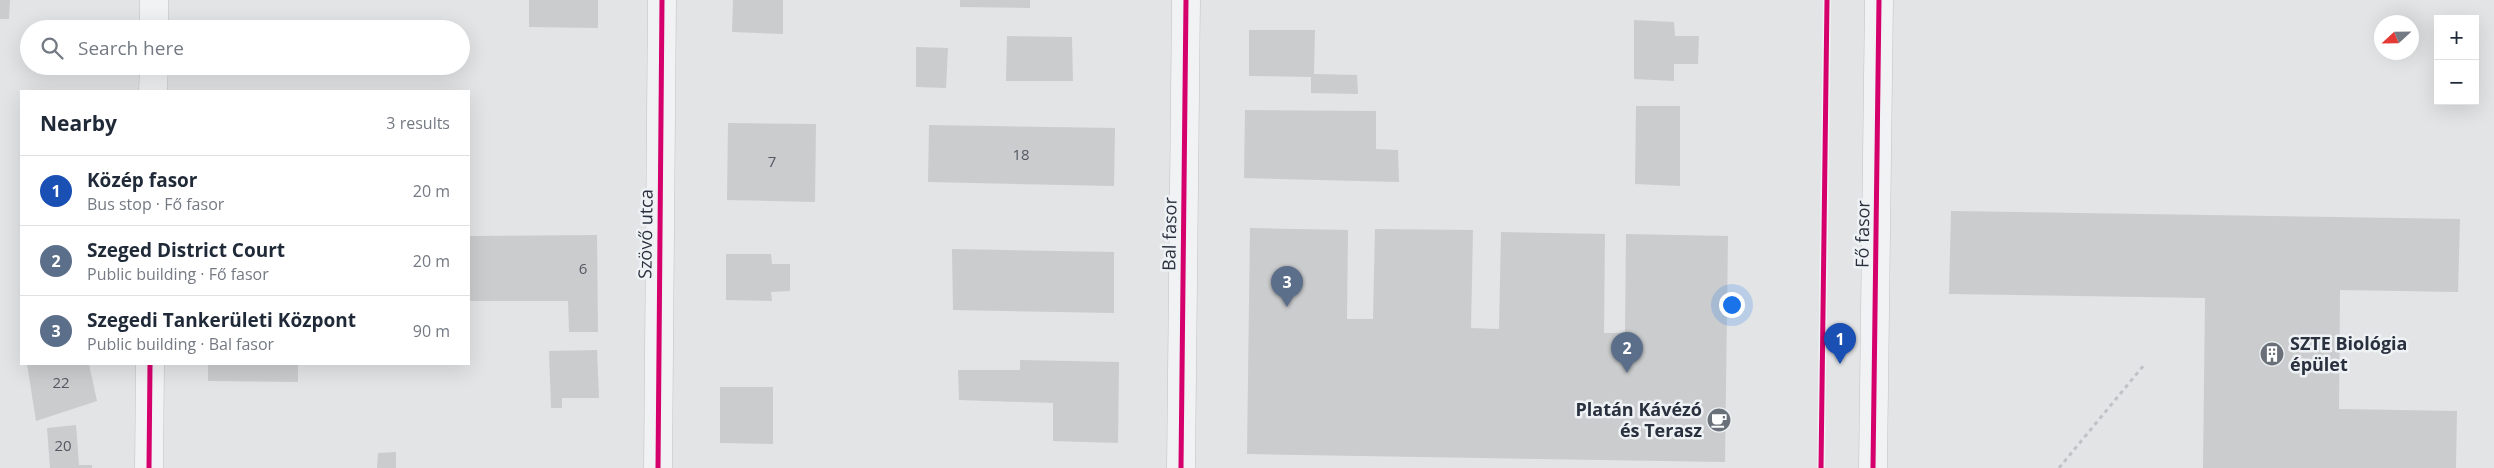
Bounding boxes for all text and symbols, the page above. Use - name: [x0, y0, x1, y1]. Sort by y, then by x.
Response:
- north arrow: [2374, 15, 2419, 60]
- map controls: [2434, 15, 2479, 105]
- button: +: [2434, 15, 2479, 60]
- search box: [20, 20, 470, 75]
- icon: search: [38, 34, 66, 62]
- text: Search here: [78, 35, 184, 61]
- button: −: [2434, 60, 2479, 105]
- text: Nearby: [40, 109, 117, 137]
- text: 3 results: [386, 112, 450, 134]
- house number: 18: [1012, 144, 1030, 164]
- house number: 7: [768, 151, 776, 171]
- text: Közép fasor: [87, 167, 198, 193]
- text: 1: [51, 180, 61, 202]
- text: 20 m: [413, 180, 450, 202]
- street label: Szövő utca: [632, 189, 658, 279]
- text: Bus stop · Fő fasor: [87, 193, 224, 215]
- street label: Bal fasor: [1156, 196, 1182, 271]
- street label: Fő fasor: [1849, 199, 1875, 268]
- text: Szeged District Court: [87, 237, 285, 263]
- text: 2: [51, 250, 61, 272]
- text: 20 m: [413, 250, 450, 272]
- house number: 6: [579, 258, 587, 278]
- text: Public building · Fő fasor: [87, 263, 269, 285]
- pin: 3: [1271, 266, 1303, 307]
- your location: [1719, 292, 1745, 318]
- text: Szegedi Tankerületi Központ: [87, 307, 356, 333]
- text: 3: [51, 320, 61, 342]
- text: 90 m: [413, 320, 450, 342]
- pin: 1: [1824, 323, 1856, 364]
- place label: SZTE Biológia épület: [2290, 331, 2407, 376]
- pin: 2: [1611, 332, 1643, 373]
- text: Public building · Bal fasor: [87, 333, 274, 355]
- building icon: SZTE Biológia épület: [2259, 341, 2285, 367]
- house number: 22: [52, 372, 70, 392]
- place label: Platán Kávézó és Terasz: [1576, 397, 1702, 442]
- cafe icon: Platán Kávézó és Terasz: [1706, 407, 1732, 433]
- house number: 20: [54, 435, 72, 455]

